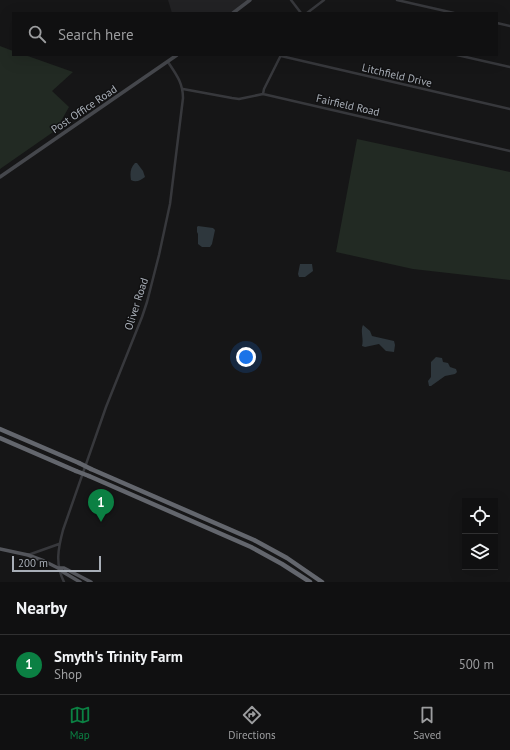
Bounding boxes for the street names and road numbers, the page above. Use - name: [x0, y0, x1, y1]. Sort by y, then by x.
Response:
- street label: Litchfield Drive: [361, 60, 434, 90]
- street label: Post Office Road: [48, 82, 120, 136]
- street label: Fairfield Road: [315, 91, 381, 119]
- street label: Oliver Road: [121, 276, 151, 332]

